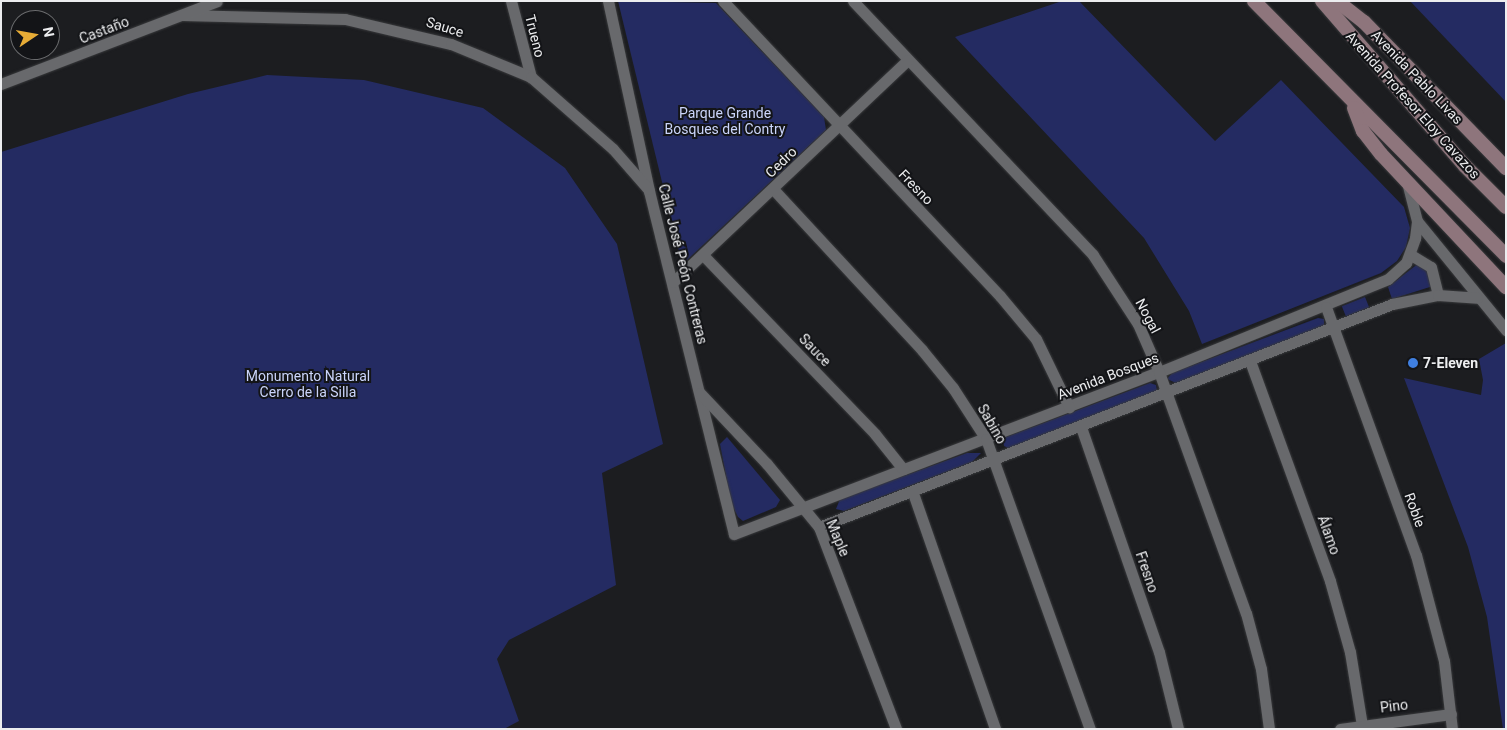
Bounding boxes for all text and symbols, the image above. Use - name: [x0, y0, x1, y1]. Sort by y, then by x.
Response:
- north arrow: [10, 10, 60, 60]
- street label: Castaño: [77, 13, 131, 47]
- street label: Sauce: [424, 13, 466, 41]
- street label: Trueno: [522, 13, 548, 59]
- text: N: [40, 26, 58, 39]
- street label: Avenida Pablo Livas: [1368, 26, 1466, 128]
- street label: Avenida Profesor Eloy Cavazos: [1342, 28, 1484, 182]
- park label: Parque Grande Bosques del Contry: [665, 105, 785, 138]
- street label: Cedro: [762, 143, 800, 181]
- street label: Fresno: [895, 166, 937, 208]
- street label: Calle José Peón Contreras: [655, 182, 711, 346]
- street label: Nogal: [1132, 296, 1164, 336]
- street label: Sauce: [796, 330, 834, 370]
- street label: Avenida Bosques: [1055, 349, 1161, 403]
- place label: 7-Eleven: [1423, 355, 1478, 371]
- marker: 7-Eleven: [1407, 357, 1419, 369]
- park label: Monumento Natural Cerro de la Silla: [246, 368, 370, 401]
- street label: Sabino: [974, 401, 1010, 447]
- street label: Roble: [1401, 491, 1429, 529]
- street label: Álamo: [1314, 513, 1344, 557]
- street label: Maple: [823, 517, 853, 559]
- street label: Fresno: [1132, 549, 1162, 595]
- street label: Pino: [1379, 696, 1409, 716]

